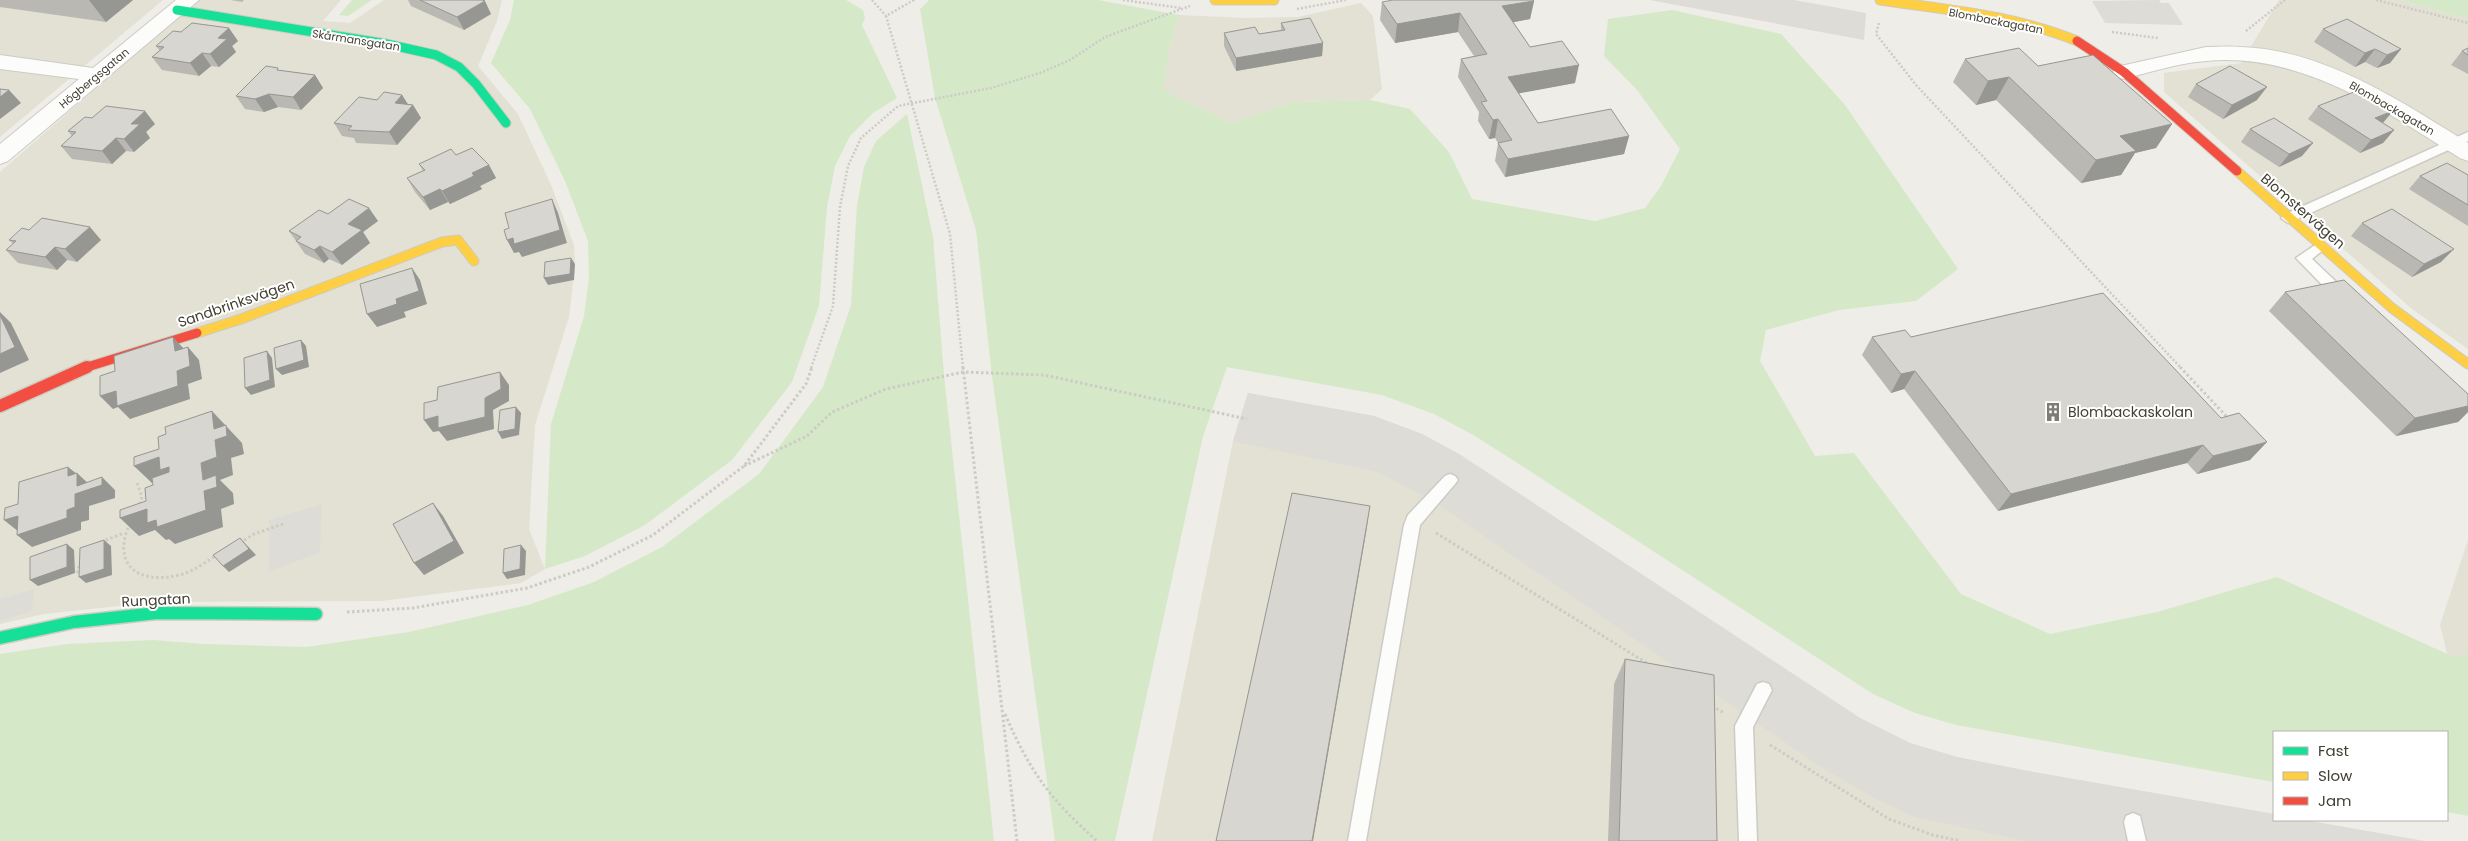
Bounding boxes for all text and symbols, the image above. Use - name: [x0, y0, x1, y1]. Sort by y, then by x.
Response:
- street label: Blombackagatan: [1947, 4, 2045, 38]
- street label: Skårmansgatan: [311, 25, 401, 55]
- street label: Högbergsgatan: [56, 44, 132, 112]
- street label: Blombackagatan: [2347, 77, 2437, 139]
- street label: Blomstervägen: [2256, 169, 2350, 253]
- street label: Sandbrinksvägen: [175, 274, 297, 332]
- building icon: Blombackaskolan: [2042, 401, 2064, 423]
- place label: Blombackaskolan: [2068, 402, 2193, 422]
- street label: Rungatan: [121, 588, 191, 612]
- legend: [2273, 731, 2448, 821]
- text: Fast: [2318, 740, 2349, 761]
- text: Slow: [2318, 765, 2353, 786]
- text: Jam: [2318, 790, 2352, 811]

